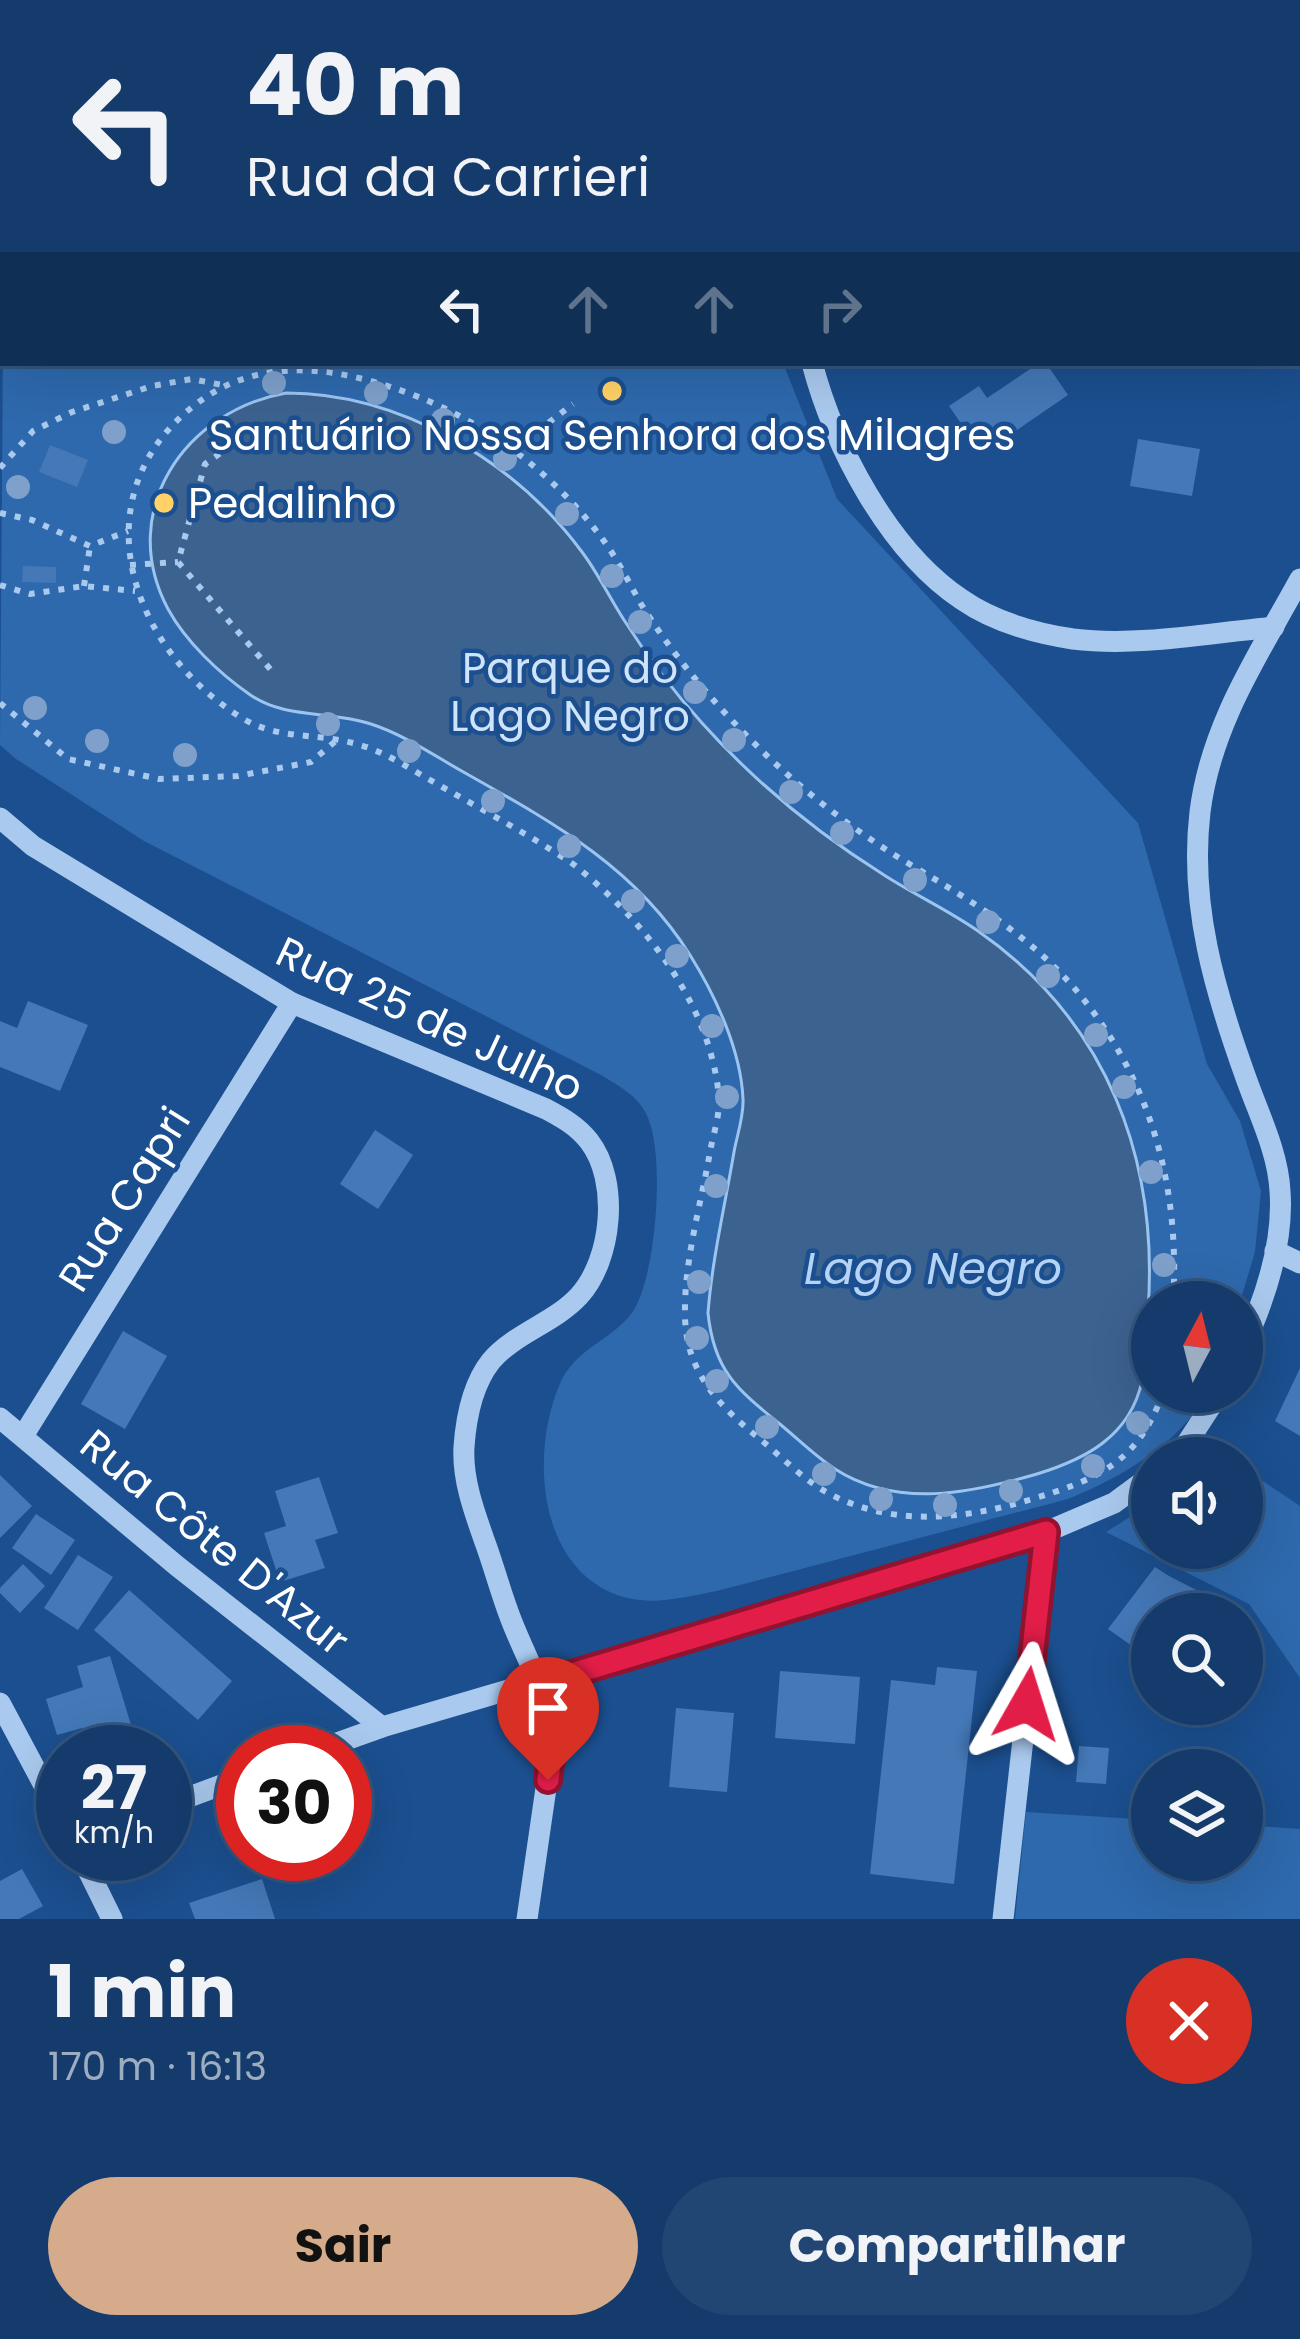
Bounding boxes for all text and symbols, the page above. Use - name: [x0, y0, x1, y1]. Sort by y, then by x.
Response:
- text: 40 m: [246, 27, 464, 144]
- icon: left: [48, 48, 204, 204]
- text: Rua da Carrieri: [246, 139, 650, 215]
- icon: left: [429, 276, 495, 342]
- icon: ahead: [555, 276, 621, 342]
- icon: ahead: [681, 276, 747, 342]
- icon: right: [807, 276, 873, 342]
- marker: Santuário Nossa Senhora dos Milagres: [599, 378, 625, 404]
- place label: Santuário Nossa Senhora dos Milagres: [209, 406, 1015, 465]
- place label: Pedalinho: [188, 474, 396, 533]
- marker: Pedalinho: [151, 490, 177, 516]
- park label: Parque do Lago Negro: [450, 639, 690, 746]
- street label: Rua 25 de Julho: [267, 922, 593, 1116]
- street label: Rua Capri: [44, 1096, 204, 1303]
- water label: Lago Negro: [804, 1237, 1062, 1300]
- north arrow: [1131, 1281, 1263, 1413]
- map controls: [1131, 1281, 1263, 1881]
- street label: Rua Côte D'Azur: [68, 1416, 362, 1669]
- button: sound: [1131, 1437, 1263, 1569]
- button: search: [1131, 1593, 1263, 1725]
- position arrow: [964, 1641, 1090, 1767]
- pin: [497, 1657, 599, 1780]
- icon: arrive: [515, 1675, 581, 1741]
- speed limit sign: 30: [216, 1725, 372, 1881]
- text: 27: [81, 1746, 147, 1830]
- button: layers: [1131, 1749, 1263, 1881]
- text: km/h: [74, 1811, 154, 1854]
- text: 1 min: [48, 1941, 236, 2042]
- button: close: [1126, 1958, 1252, 2084]
- text: 170 m · 16:13: [48, 2039, 267, 2094]
- button: Sair: [48, 2177, 638, 2315]
- button: Compartilhar: [662, 2177, 1252, 2315]

